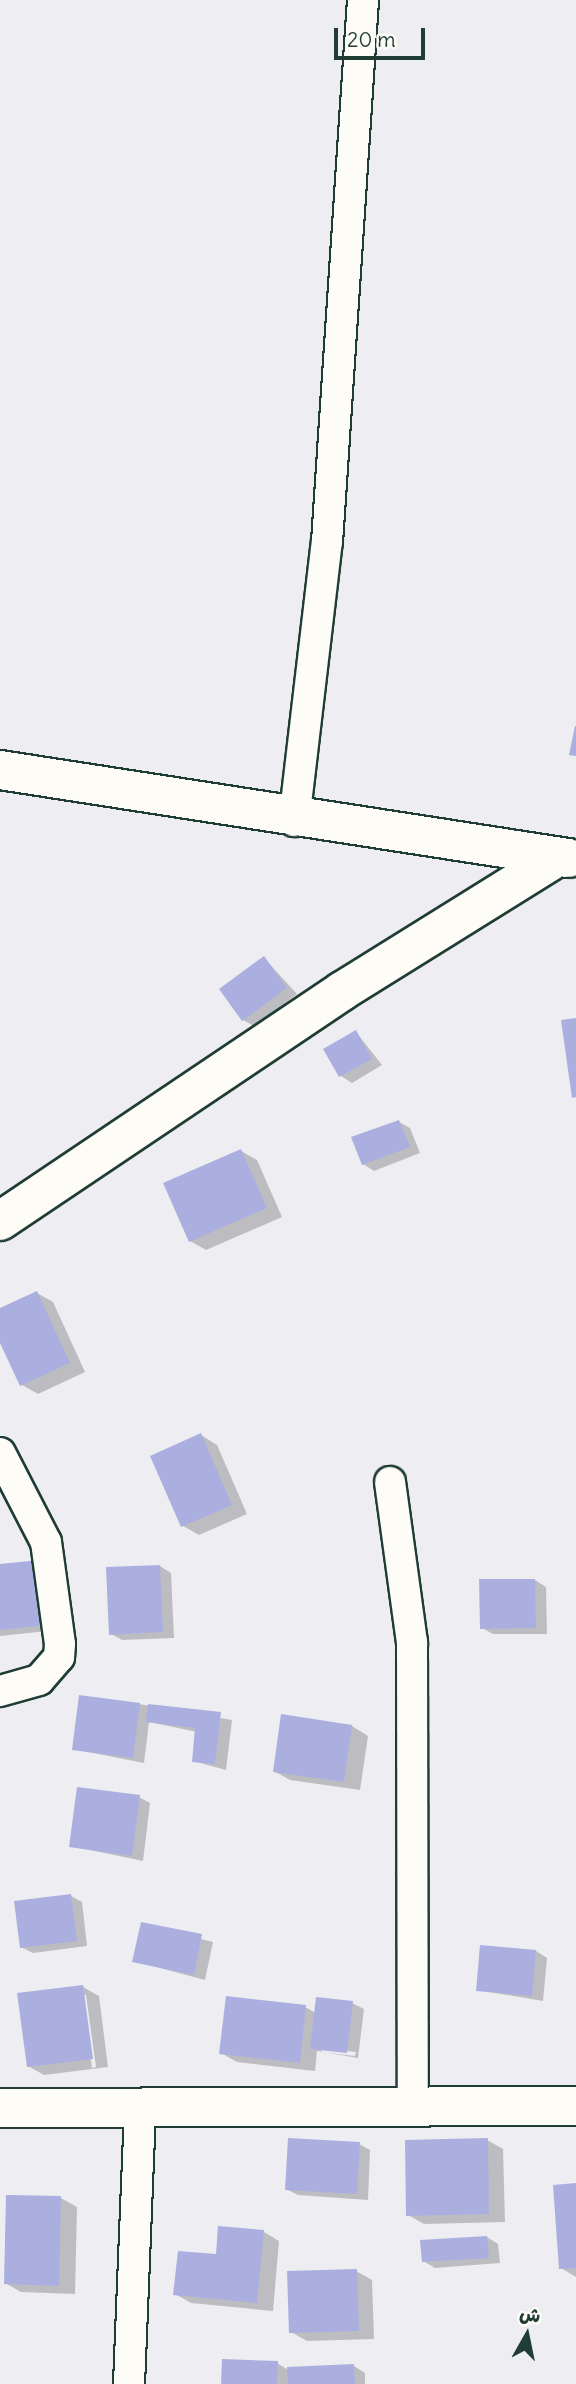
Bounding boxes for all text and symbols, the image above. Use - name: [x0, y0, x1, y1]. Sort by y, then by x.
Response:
- scale bar: [338, 14, 429, 58]
- text: 20 m: [347, 26, 396, 53]
- north arrow: [492, 2300, 562, 2370]
- text: ش: [518, 2301, 542, 2328]

